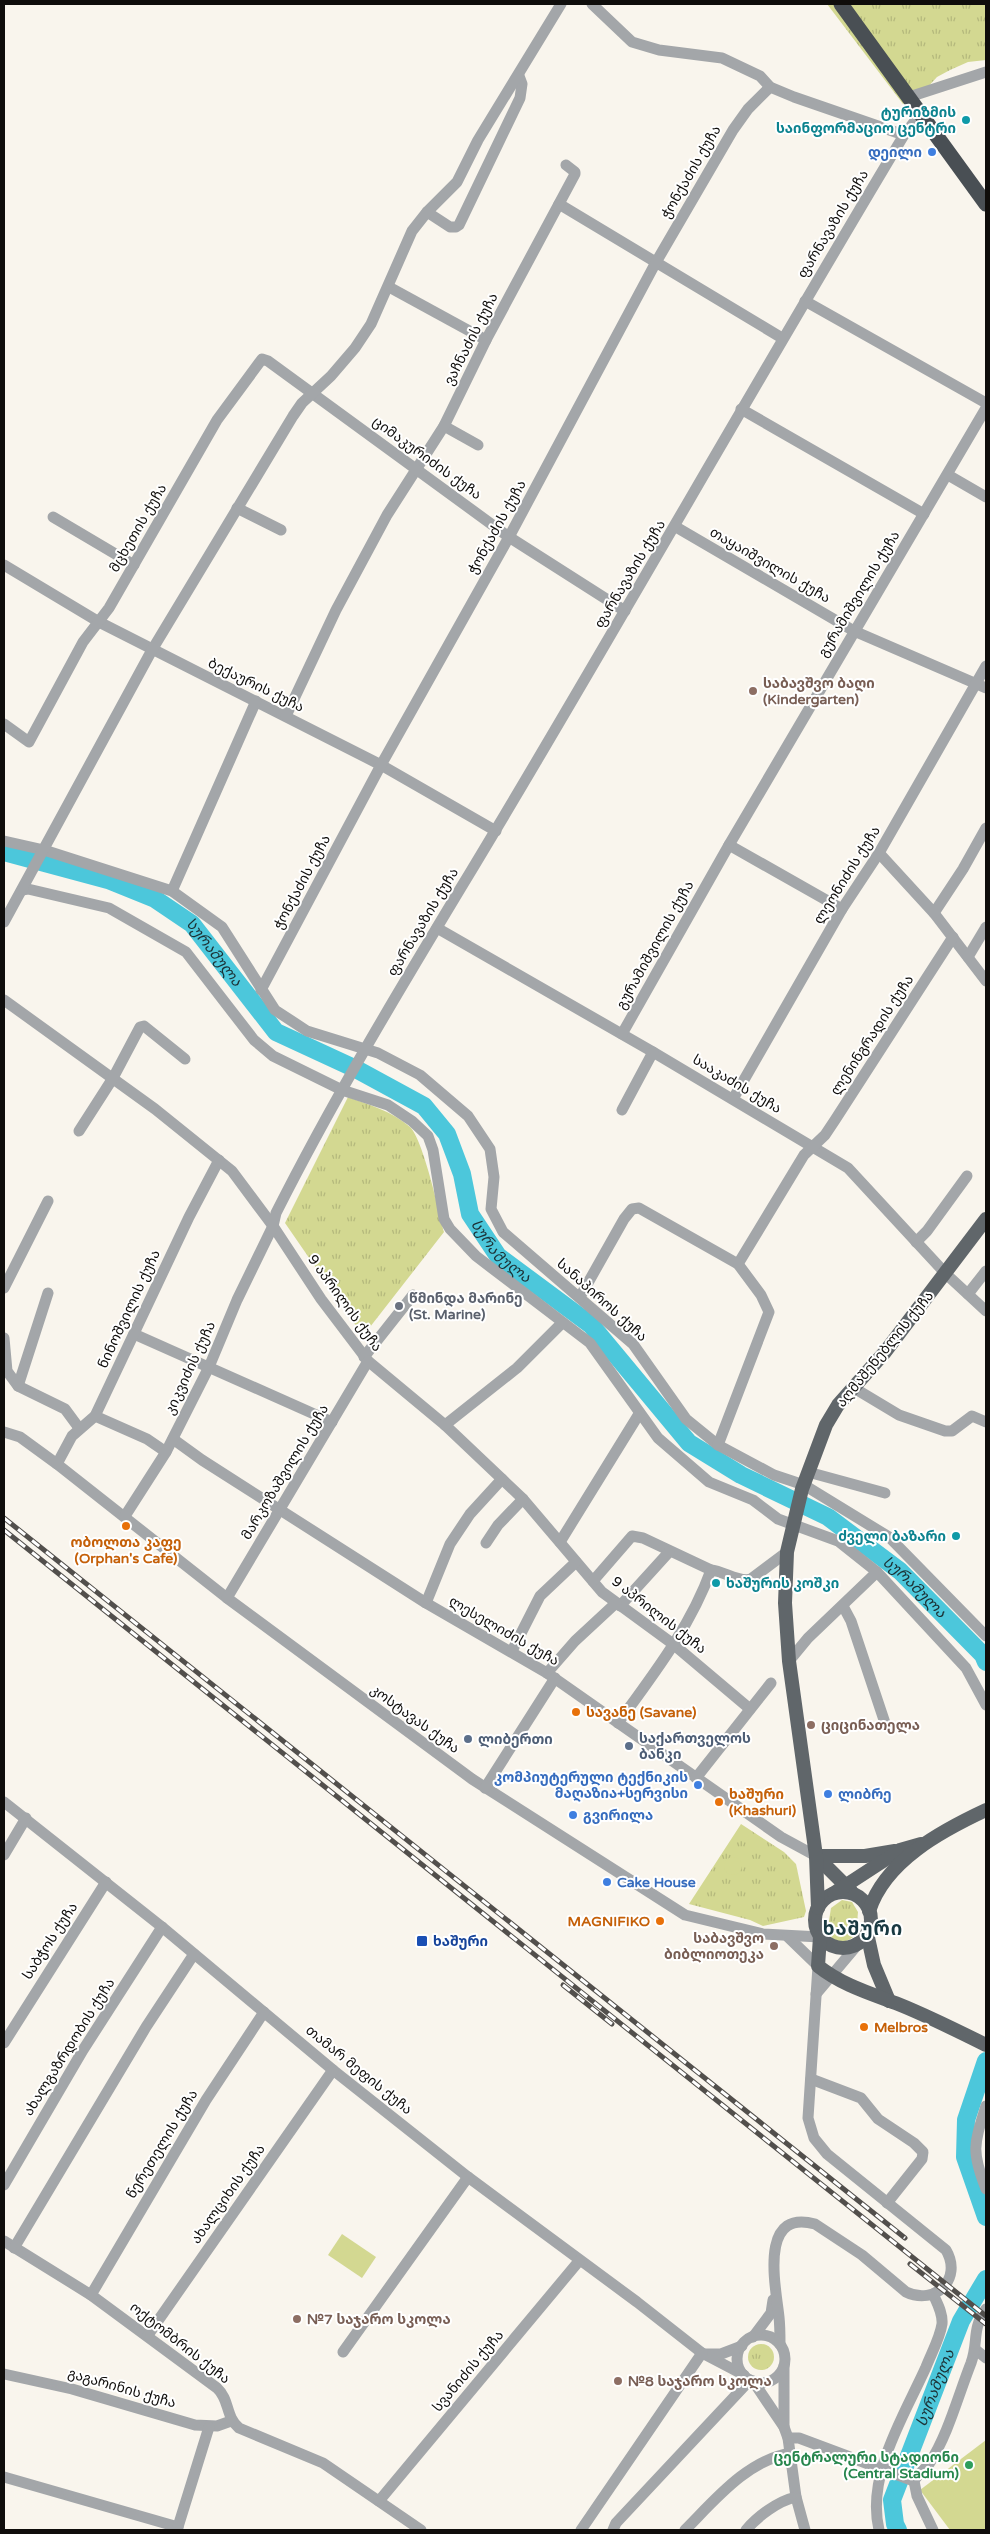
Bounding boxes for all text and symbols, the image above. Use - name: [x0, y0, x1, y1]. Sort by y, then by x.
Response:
- place label: ტურიზმის საინფორმაციო ცენტრი: [776, 104, 956, 137]
- marker: ტურიზმის საინფორმაციო ცენტრი: [960, 114, 972, 126]
- street label: ჭონქაძის ქუჩა: [657, 122, 725, 222]
- place label: დეილი: [868, 144, 922, 161]
- marker: დეილი: [926, 146, 938, 158]
- street label: ფარნავაზის ქუჩა: [794, 167, 872, 281]
- street label: ვაჩნაძის ქუჩა: [440, 290, 502, 388]
- street label: ციმაკურიძის ქუჩა: [369, 413, 485, 503]
- street label: ჭონქაძის ქუჩა: [464, 477, 530, 577]
- street label: მცხეთის ქუჩა: [106, 481, 170, 575]
- street label: ფარნავაზის ქუჩა: [591, 517, 669, 631]
- street label: თაყაიშვილის ქუჩა: [707, 524, 833, 606]
- street label: გურამიშვილის ქუჩა: [814, 528, 904, 660]
- street label: ბექაურის ქუჩა: [205, 654, 307, 716]
- place label: საბავშვო ბაღი (Kindergarten): [763, 675, 875, 708]
- marker: საბავშვო ბაღი (Kindergarten): [747, 685, 759, 697]
- street label: ლეონიძის ქუჩა: [810, 823, 884, 927]
- street label: ჭონქაძის ქუჩა: [270, 832, 334, 932]
- street label: ფარნავაზის ქუჩა: [384, 865, 462, 979]
- street label: გურამიშვილის ქუჩა: [613, 878, 697, 1012]
- water label: სურამულა: [183, 914, 246, 990]
- street label: ლენინგრადის ქუჩა: [827, 972, 917, 1098]
- street label: სააკაძის ქუჩა: [689, 1051, 785, 1117]
- water label: სურამულა: [467, 1216, 535, 1287]
- street label: ნინოშვილის ქუჩა: [94, 1247, 164, 1371]
- street label: 9 აპრილის ქუჩა: [304, 1251, 386, 1355]
- street label: სანაპიროს ქუჩა: [553, 1255, 651, 1345]
- street label: აღმაშენებლის ქუჩა: [833, 1287, 937, 1411]
- place label: წმინდა მარინე (St. Marine): [409, 1290, 523, 1323]
- marker: წმინდა მარინე (St. Marine): [393, 1300, 405, 1312]
- street label: კიკვიძის ქუჩა: [161, 1319, 219, 1417]
- street label: მარკოზაშვილის ქუჩა: [238, 1401, 332, 1543]
- marker: ობოლთა კაფე (Orphan's Cafe): [120, 1520, 132, 1532]
- place label: ძველი ბაზარი: [838, 1528, 946, 1545]
- marker: ძველი ბაზარი: [950, 1530, 962, 1542]
- place label: ობოლთა კაფე (Orphan's Cafe): [70, 1534, 182, 1567]
- water label: სურამულა: [879, 1552, 950, 1622]
- street label: 9 აპრილის ქუჩა: [608, 1573, 710, 1657]
- place label: ხაშურის კოშკი: [726, 1575, 839, 1592]
- marker: ხაშურის კოშკი: [710, 1577, 722, 1589]
- street label: ლესელიძის ქუჩა: [446, 1593, 562, 1669]
- street label: კოსტავას ქუჩა: [367, 1681, 463, 1757]
- place label: სავანე (Savane): [586, 1704, 696, 1721]
- marker: სავანე (Savane): [570, 1706, 582, 1718]
- place label: ციცინათელა: [821, 1717, 920, 1734]
- marker: ციცინათელა: [805, 1719, 817, 1731]
- place label: საქართველოს ბანკი: [639, 1730, 751, 1763]
- place label: ლიბერთი: [478, 1731, 553, 1748]
- marker: ლიბერთი: [462, 1733, 474, 1745]
- marker: საქართველოს ბანკი: [623, 1740, 635, 1752]
- place label: კომპიუტერული ტექნიკის მაღაზია+სერვისი: [494, 1769, 688, 1802]
- marker: კომპიუტერული ტექნიკის მაღაზია+სერვისი: [692, 1779, 704, 1791]
- place label: ხაშური (Khashuri): [729, 1786, 796, 1819]
- place label: ლიბრე: [838, 1786, 892, 1803]
- marker: ლიბრე: [822, 1788, 834, 1800]
- marker: ხაშური (Khashuri): [713, 1796, 725, 1808]
- place label: გვირილა: [583, 1807, 653, 1824]
- marker: გვირილა: [567, 1809, 579, 1821]
- place label: Cake House: [617, 1874, 696, 1891]
- marker: Cake House: [601, 1876, 613, 1888]
- street label: საბჭოს ქუჩა: [19, 1899, 81, 1983]
- place label: MAGNIFIKO: [568, 1913, 650, 1930]
- marker: MAGNIFIKO: [654, 1915, 666, 1927]
- district label: ხაშური: [823, 1918, 903, 1940]
- place label: საბავშვო ბიბლიოთეკა: [664, 1930, 764, 1963]
- place label: ხაშური: [433, 1933, 488, 1950]
- marker: ხაშური: [415, 1934, 429, 1948]
- marker: საბავშვო ბიბლიოთეკა: [768, 1940, 780, 1952]
- street label: ახალგაზრდობის ქუჩა: [20, 1975, 118, 2119]
- place label: Melbros: [874, 2019, 928, 2036]
- marker: Melbros: [858, 2021, 870, 2033]
- street label: თამარ მეფის ქუჩა: [302, 2022, 416, 2118]
- street label: წერეთელის ქუჩა: [123, 2086, 201, 2202]
- street label: ახალციხის ქუჩა: [187, 2141, 269, 2247]
- street label: ოქტომბრის ქუჩა: [127, 2299, 233, 2387]
- place label: №7 საჯარო სკოლა: [307, 2311, 451, 2328]
- marker: №7 საჯარო სკოლა: [291, 2313, 303, 2325]
- street label: სვანიძის ქუჩა: [429, 2327, 507, 2415]
- water label: სურამულა: [912, 2346, 958, 2429]
- street label: გაგარინის ქუჩა: [66, 2364, 178, 2412]
- place label: №8 საჯარო სკოლა: [628, 2373, 772, 2390]
- marker: №8 საჯარო სკოლა: [612, 2375, 624, 2387]
- place label: ცენტრალური სტადიონი (Central Stadium): [773, 2449, 959, 2482]
- marker: ცენტრალური სტადიონი (Central Stadium): [963, 2459, 975, 2471]

